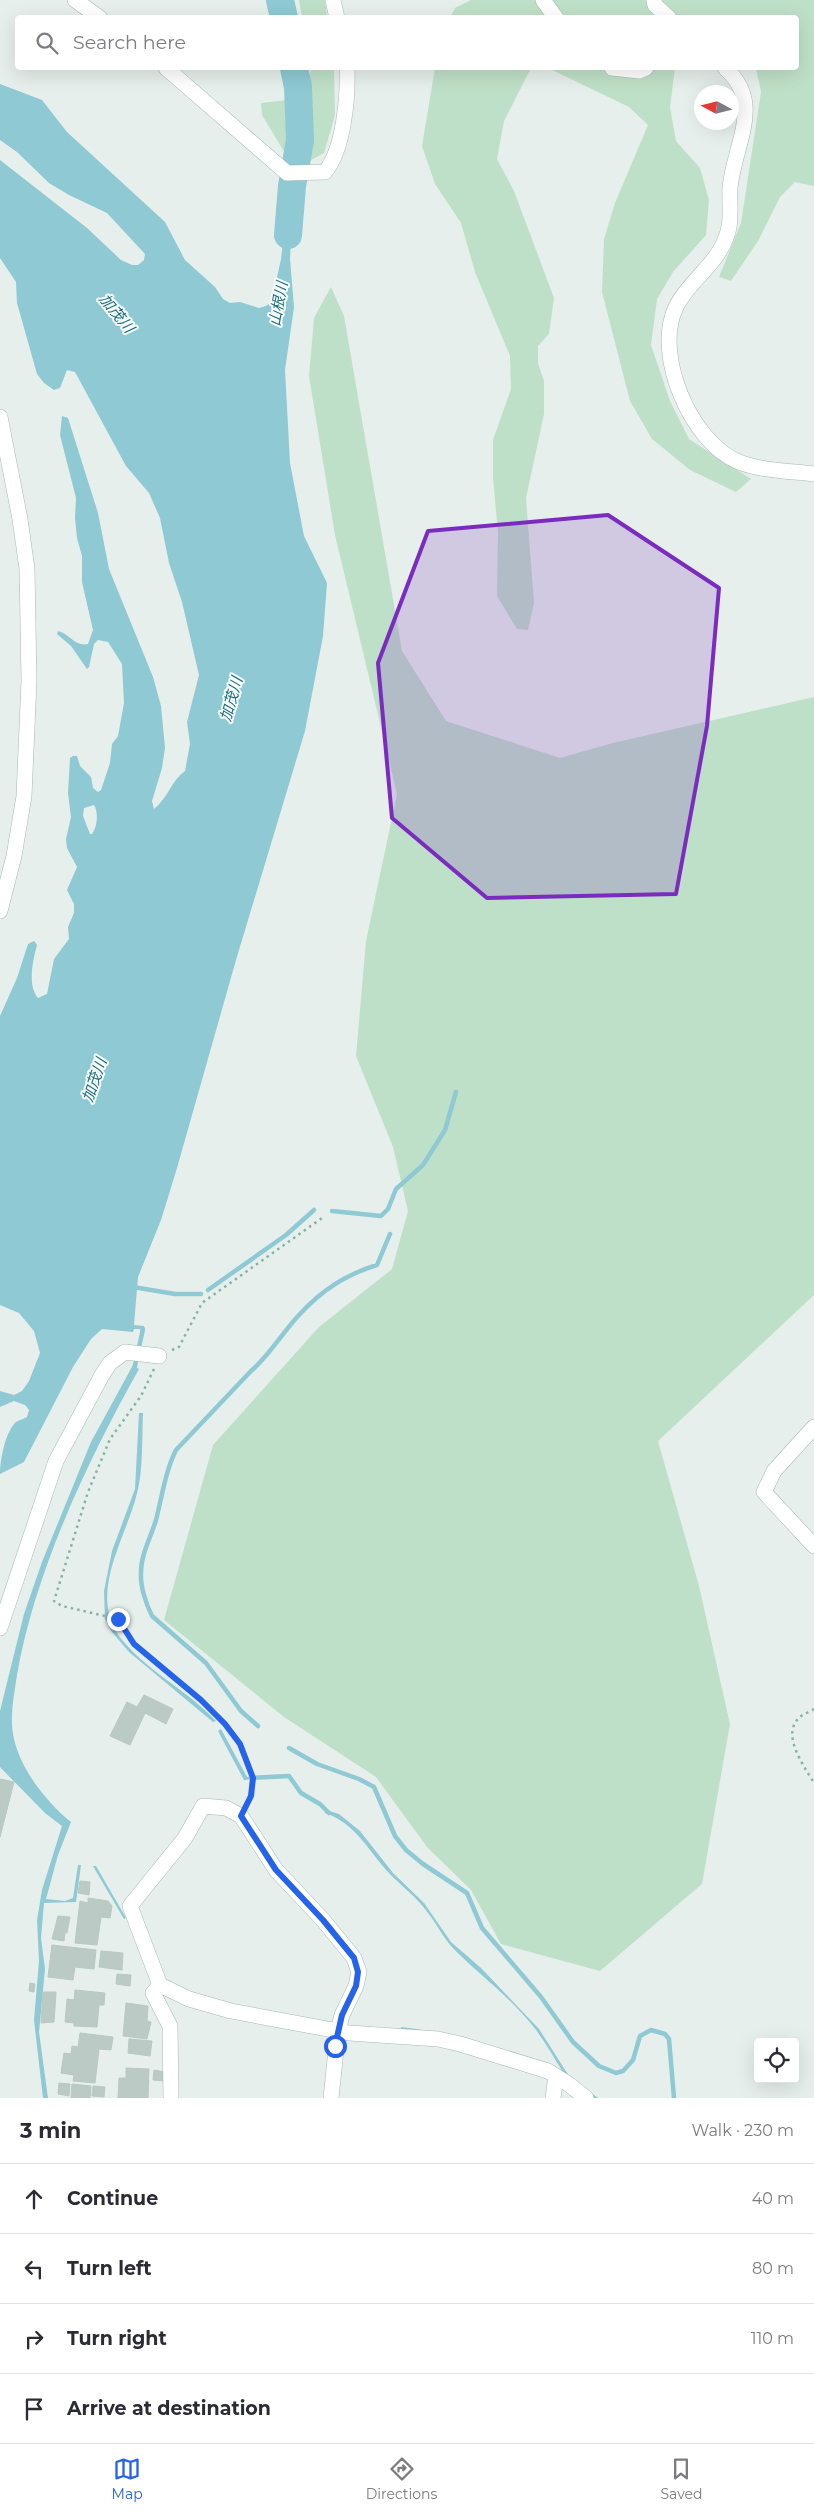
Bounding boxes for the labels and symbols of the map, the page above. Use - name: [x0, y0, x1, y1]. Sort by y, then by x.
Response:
- north arrow: [694, 85, 739, 130]
- water label: 山根川: [265, 278, 292, 328]
- water label: 加茂川: [95, 290, 140, 338]
- water label: 加茂川: [216, 673, 247, 723]
- water label: 加茂川: [78, 1054, 111, 1104]
- route end: [107, 1608, 130, 1631]
- route start: [324, 2035, 347, 2058]

